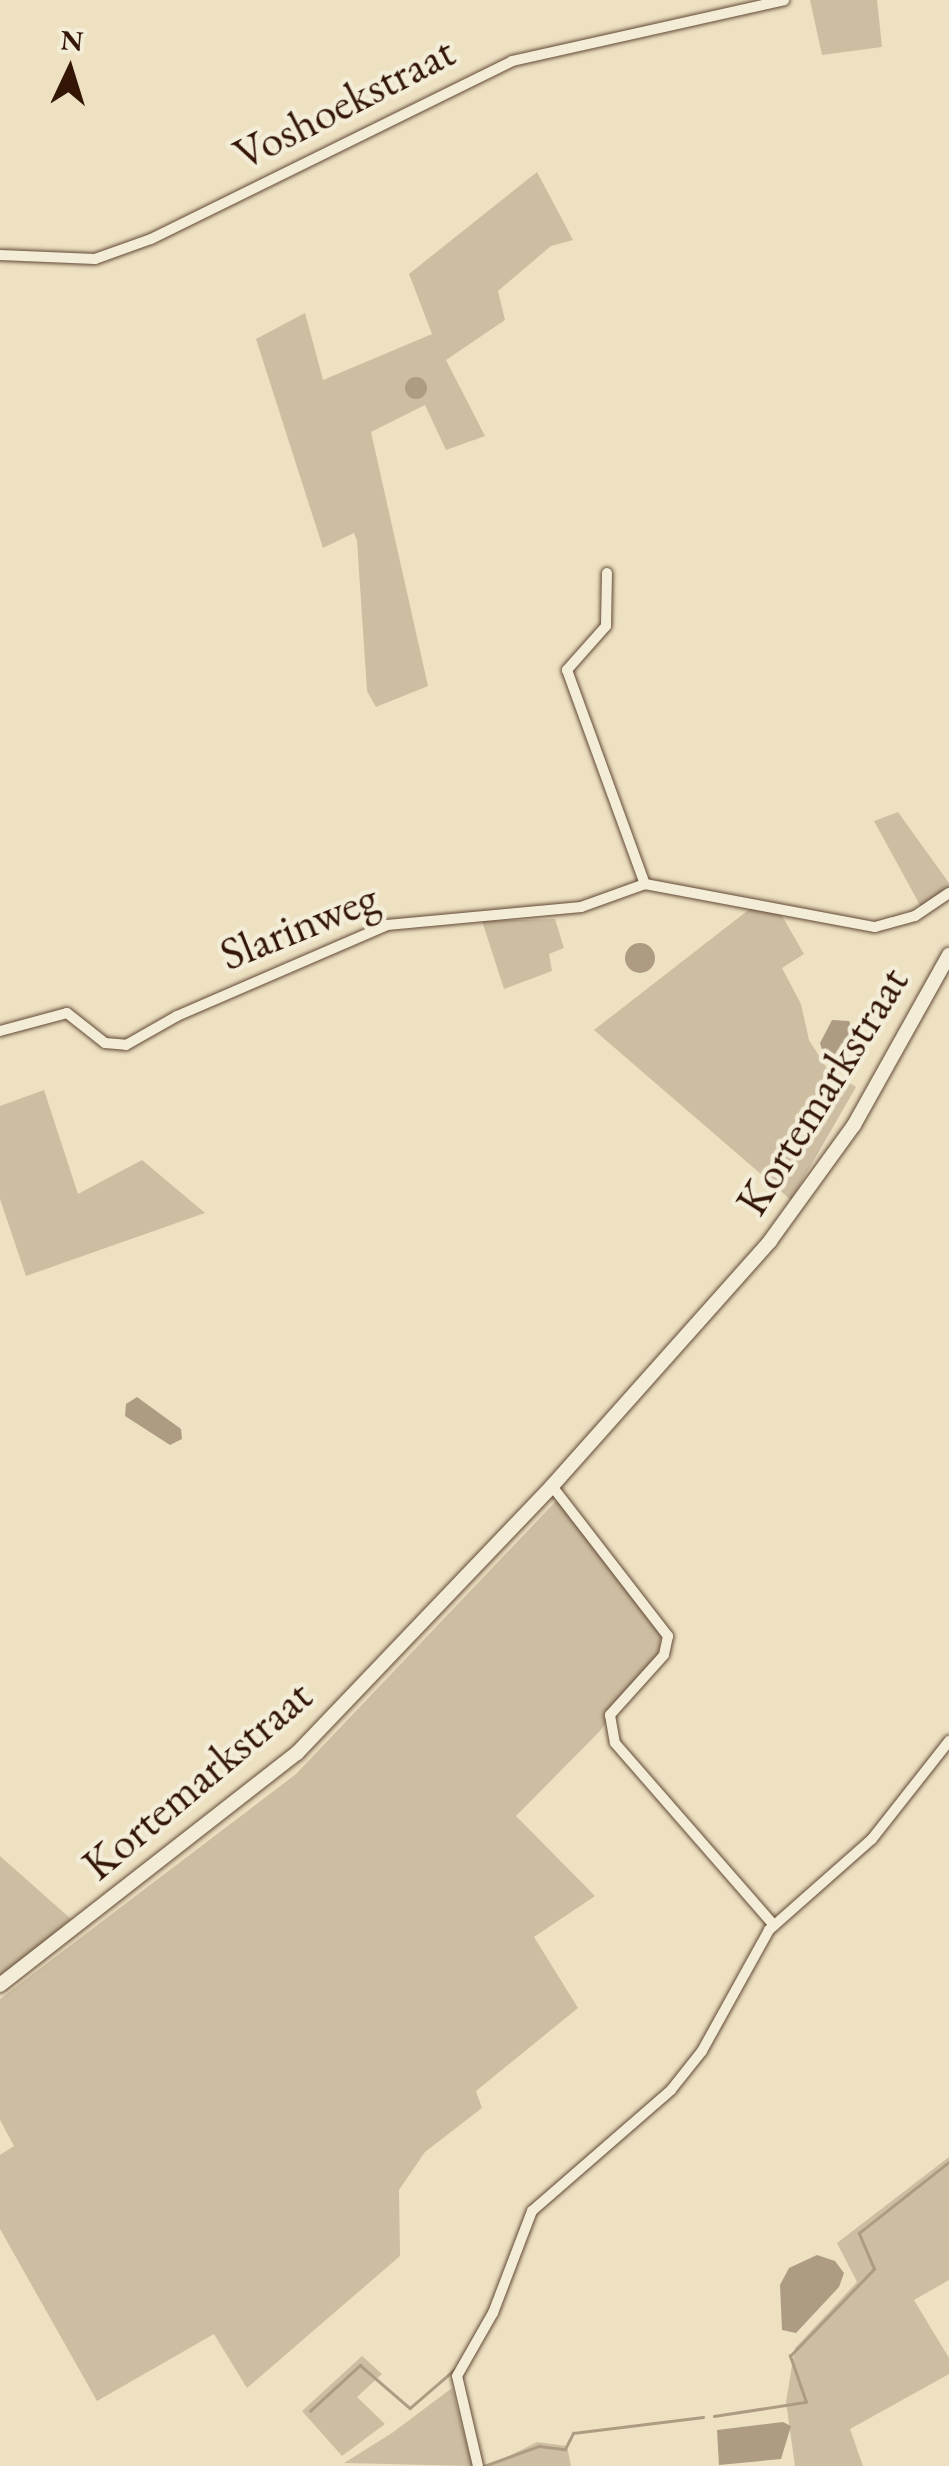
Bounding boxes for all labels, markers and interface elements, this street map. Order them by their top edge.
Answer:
north arrow [20,20,120,120]
text: N [60,21,85,59]
street label: Voshoekstraat [225,24,463,182]
street label: Slarinweg [212,870,386,982]
street label: Kortemarkstraat [724,957,920,1225]
street label: Kortemarkstraat [71,1669,323,1891]

